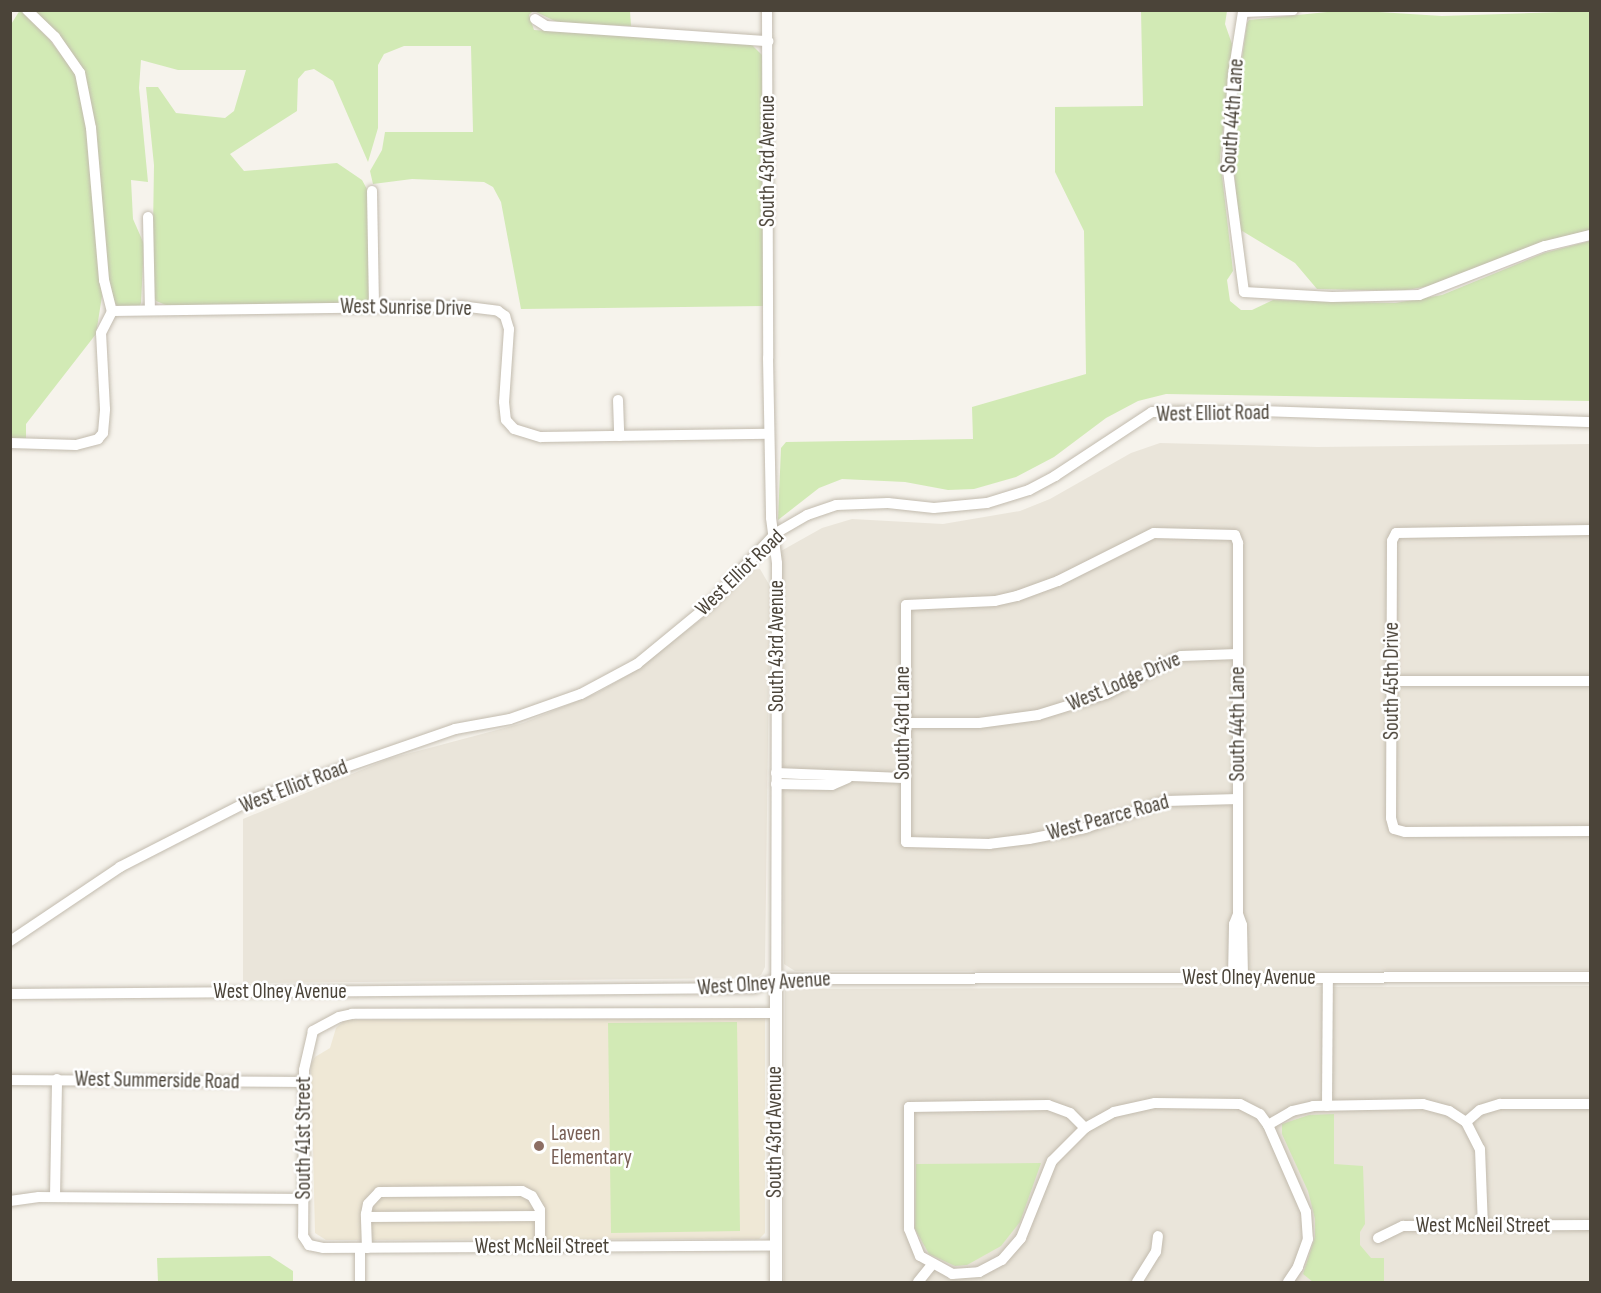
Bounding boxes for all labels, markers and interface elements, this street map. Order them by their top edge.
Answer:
street label: South 44th Lane [1216,58,1250,174]
street label: South 43rd Avenue [755,95,781,227]
street label: West Sunrise Drive [340,294,472,322]
street label: West Elliot Road [1156,400,1270,428]
street label: West Elliot Road [690,525,790,621]
street label: South 43rd Avenue [764,580,790,712]
street label: South 45th Drive [1379,622,1405,740]
street label: West Lodge Drive [1063,647,1185,717]
street label: South 43rd Lane [890,666,916,780]
street label: South 44th Lane [1225,667,1251,781]
street label: West Elliot Road [237,755,351,819]
street label: West Pearce Road [1044,790,1172,846]
street label: West Olney Avenue [1182,965,1316,991]
street label: West Olney Avenue [697,967,831,1001]
street label: West Olney Avenue [213,979,347,1005]
street label: South 43rd Avenue [762,1066,788,1198]
street label: West Summerside Road [74,1067,240,1095]
street label: South 41st Street [291,1077,317,1199]
place label: Laveen Elementary [551,1121,632,1171]
marker: Laveen Elementary [532,1139,546,1153]
street label: West McNeil Street [1416,1213,1550,1239]
street label: West McNeil Street [475,1234,609,1260]

